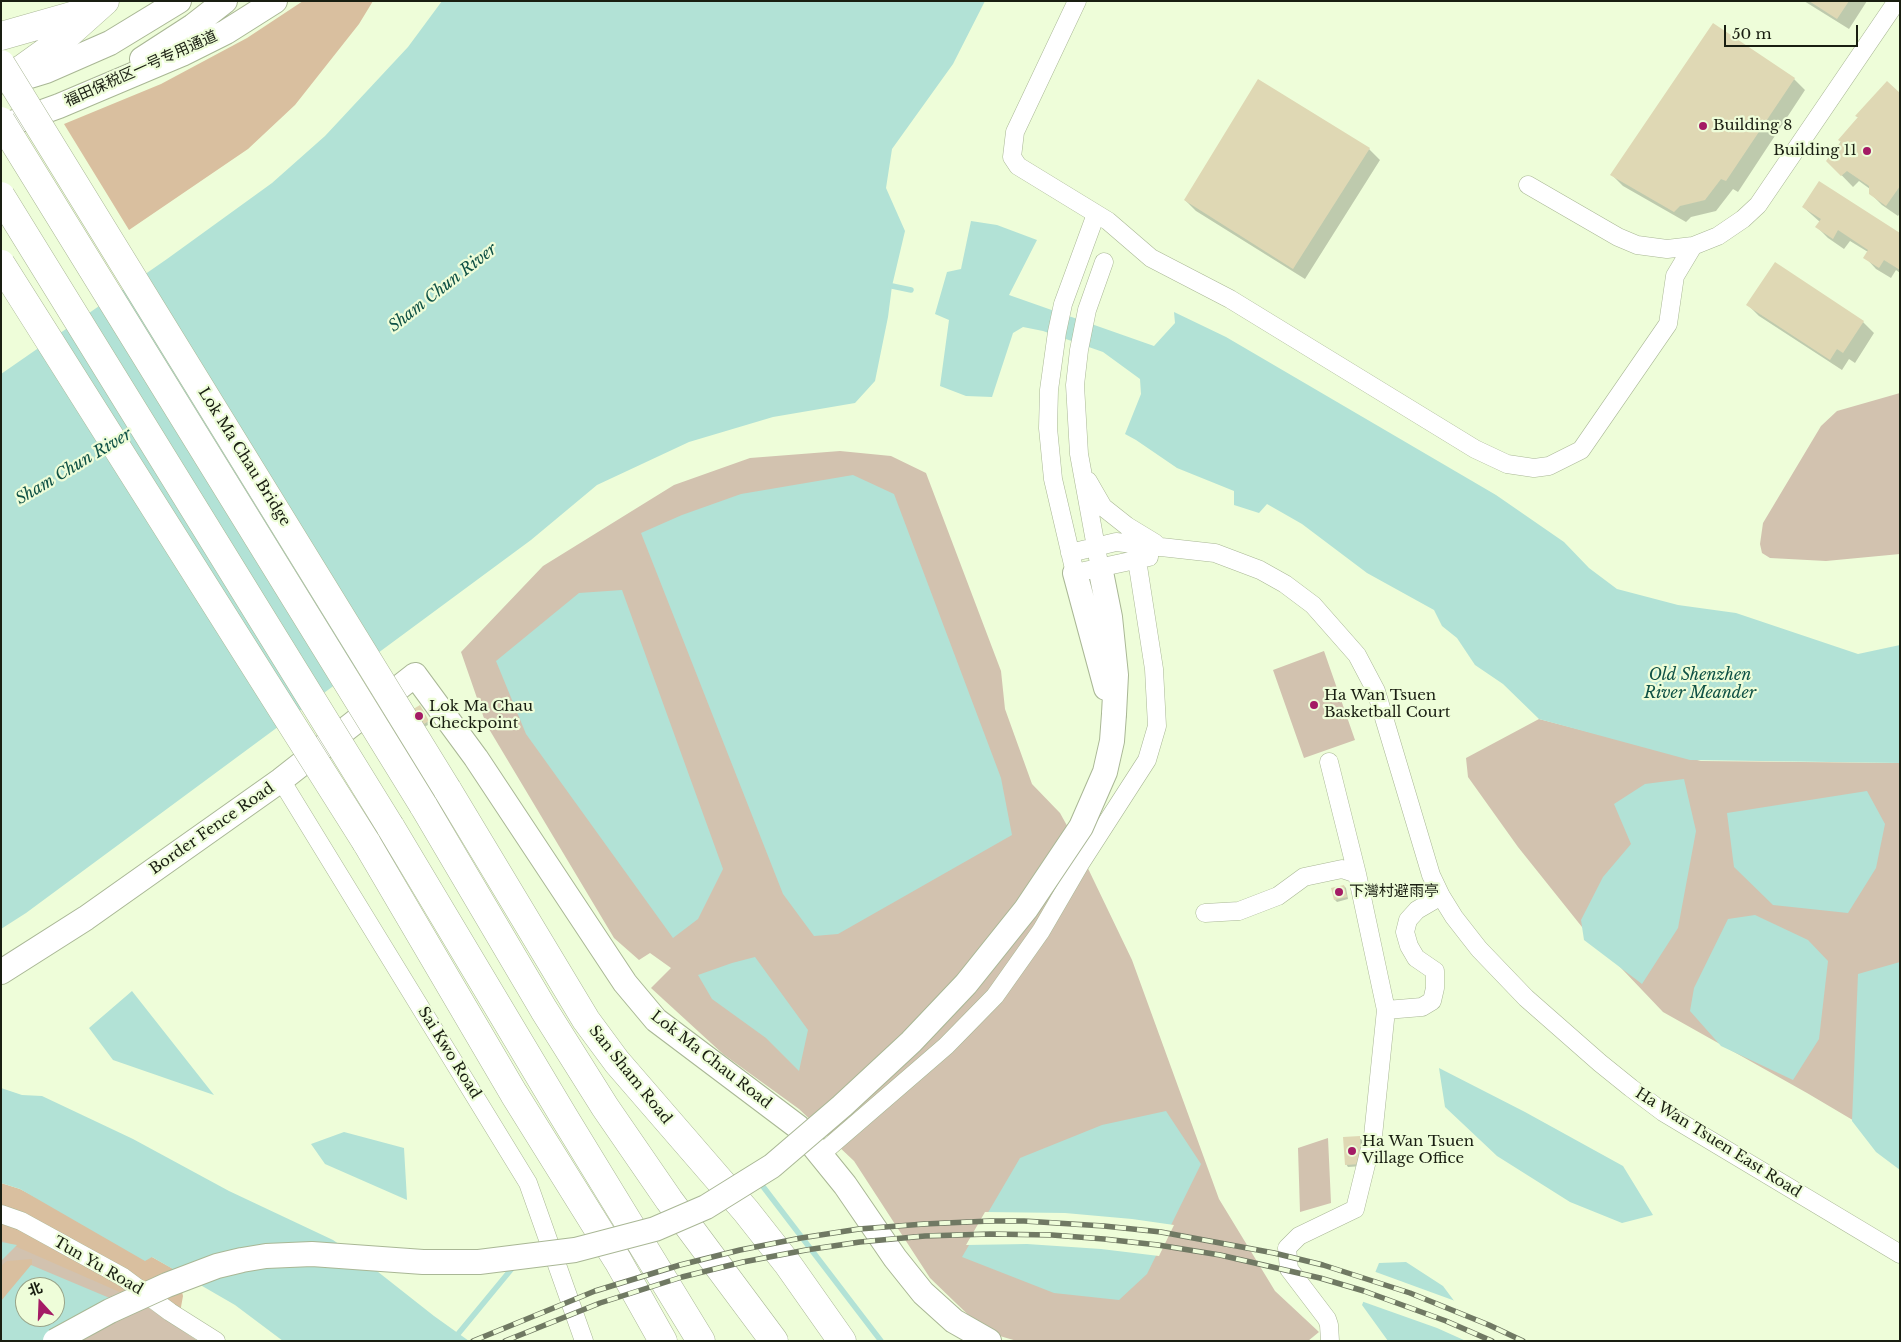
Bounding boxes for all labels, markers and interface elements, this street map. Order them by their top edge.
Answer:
scale bar [1726,15,1860,47]
text: 50 m [1732,24,1772,43]
street label: 福田保税区一号专用通道 [62,27,220,111]
place label: Building 8 [1713,117,1792,135]
marker: Building 8 [1697,120,1709,132]
place label: Building 11 [1773,142,1857,160]
marker: Building 11 [1861,145,1873,157]
water label: Sham Chun River [385,240,501,336]
street label: Lok Ma Chau Bridge [194,385,294,529]
water label: Sham Chun River [12,425,136,509]
water label: Old Shenzhen River Meander [1644,665,1756,703]
place label: Ha Wan Tsuen Basketball Court [1324,687,1450,722]
place label: Lok Ma Chau Checkpoint [429,698,533,733]
marker: Ha Wan Tsuen Basketball Court [1308,699,1320,711]
marker: Lok Ma Chau Checkpoint [413,710,425,722]
street label: Border Fence Road [146,779,278,879]
place label: 下灣村避雨亭 [1349,883,1439,901]
marker: 下灣村避雨亭 [1333,886,1345,898]
street label: Sai Kwo Road [414,1004,484,1102]
street label: Lok Ma Chau Road [647,1007,775,1113]
street label: San Sham Road [585,1022,675,1128]
street label: Ha Wan Tsuen East Road [1632,1084,1804,1202]
place label: Ha Wan Tsuen Village Office [1362,1133,1474,1168]
marker: Ha Wan Tsuen Village Office [1346,1145,1358,1157]
street label: Tun Yu Road [50,1233,146,1299]
north arrow [15,1277,65,1327]
text: 北 [26,1278,45,1300]

